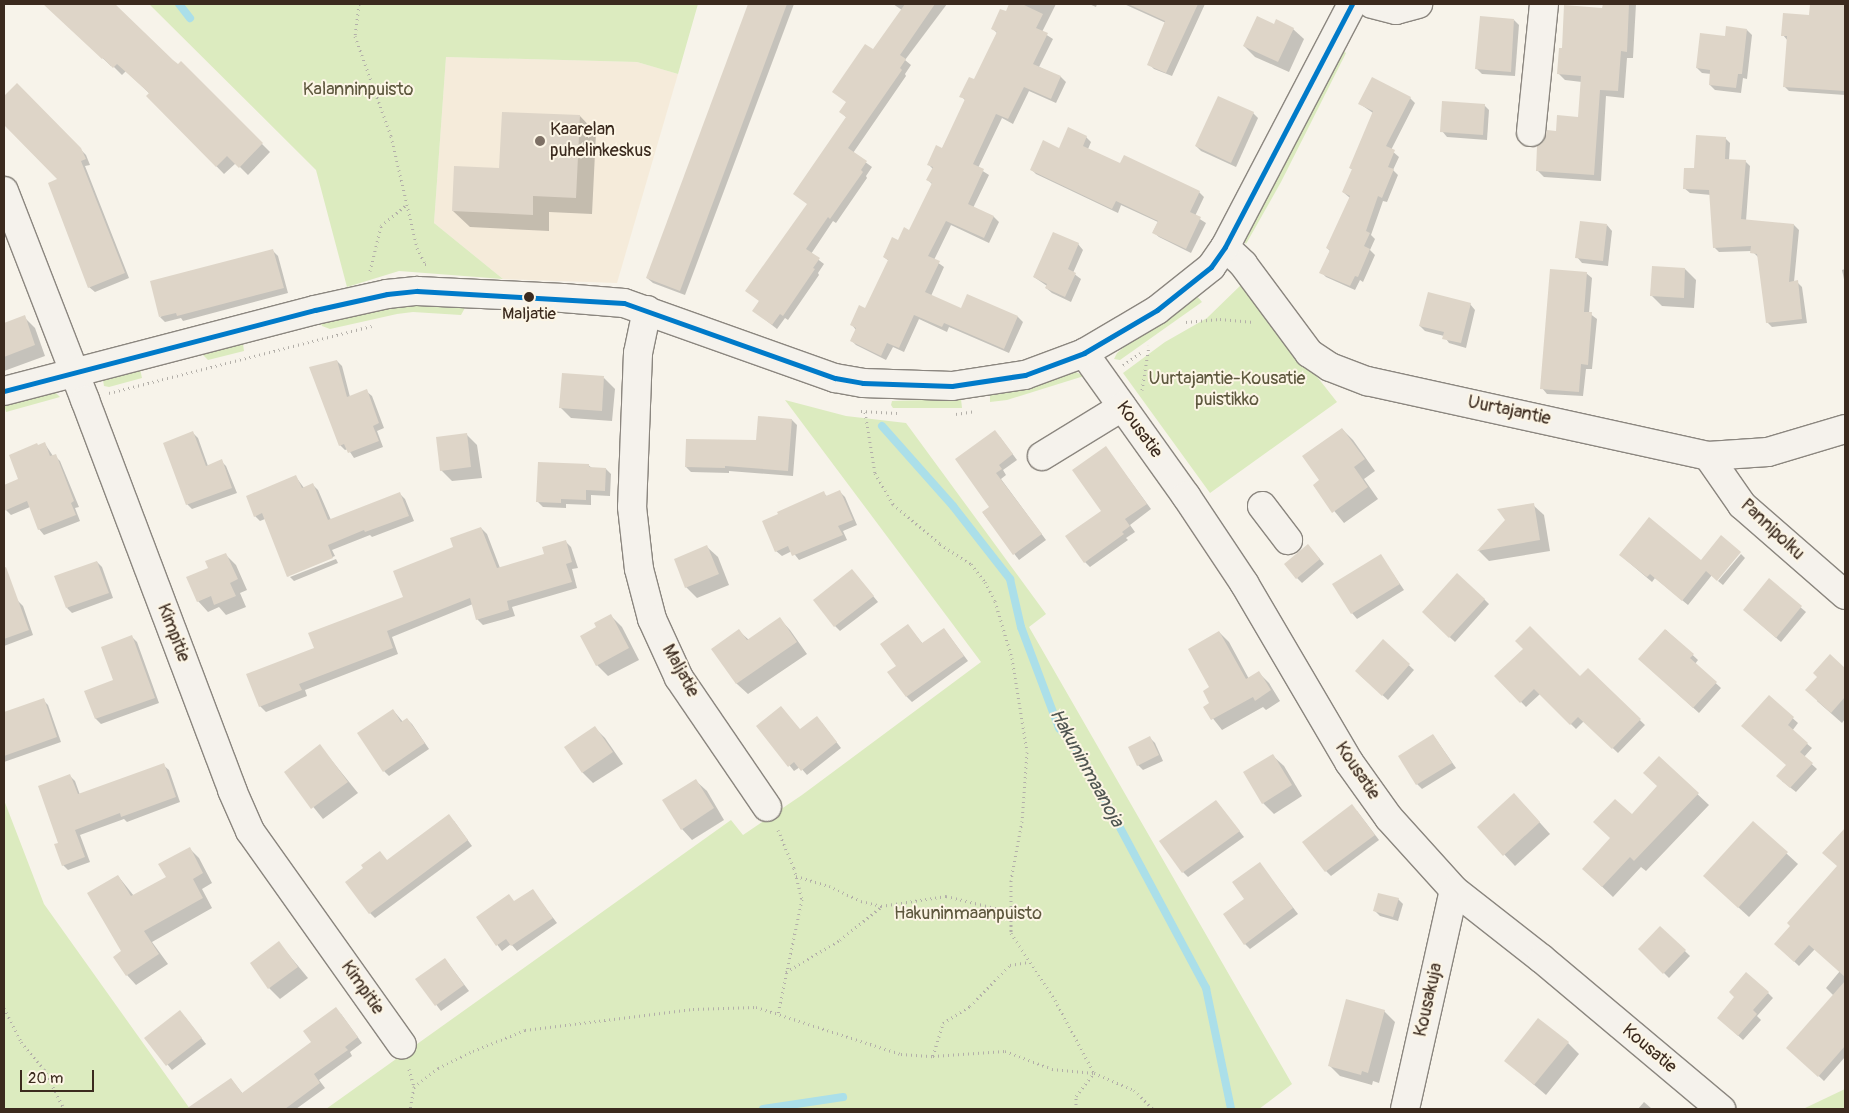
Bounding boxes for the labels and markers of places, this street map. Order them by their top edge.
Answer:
place label: Kaarelan puhelinkeskus [550,120,651,162]
marker: Kaarelan puhelinkeskus [534,135,546,147]
marker: Maljatie [524,292,534,302]
place label: Maljatie [502,304,556,324]

